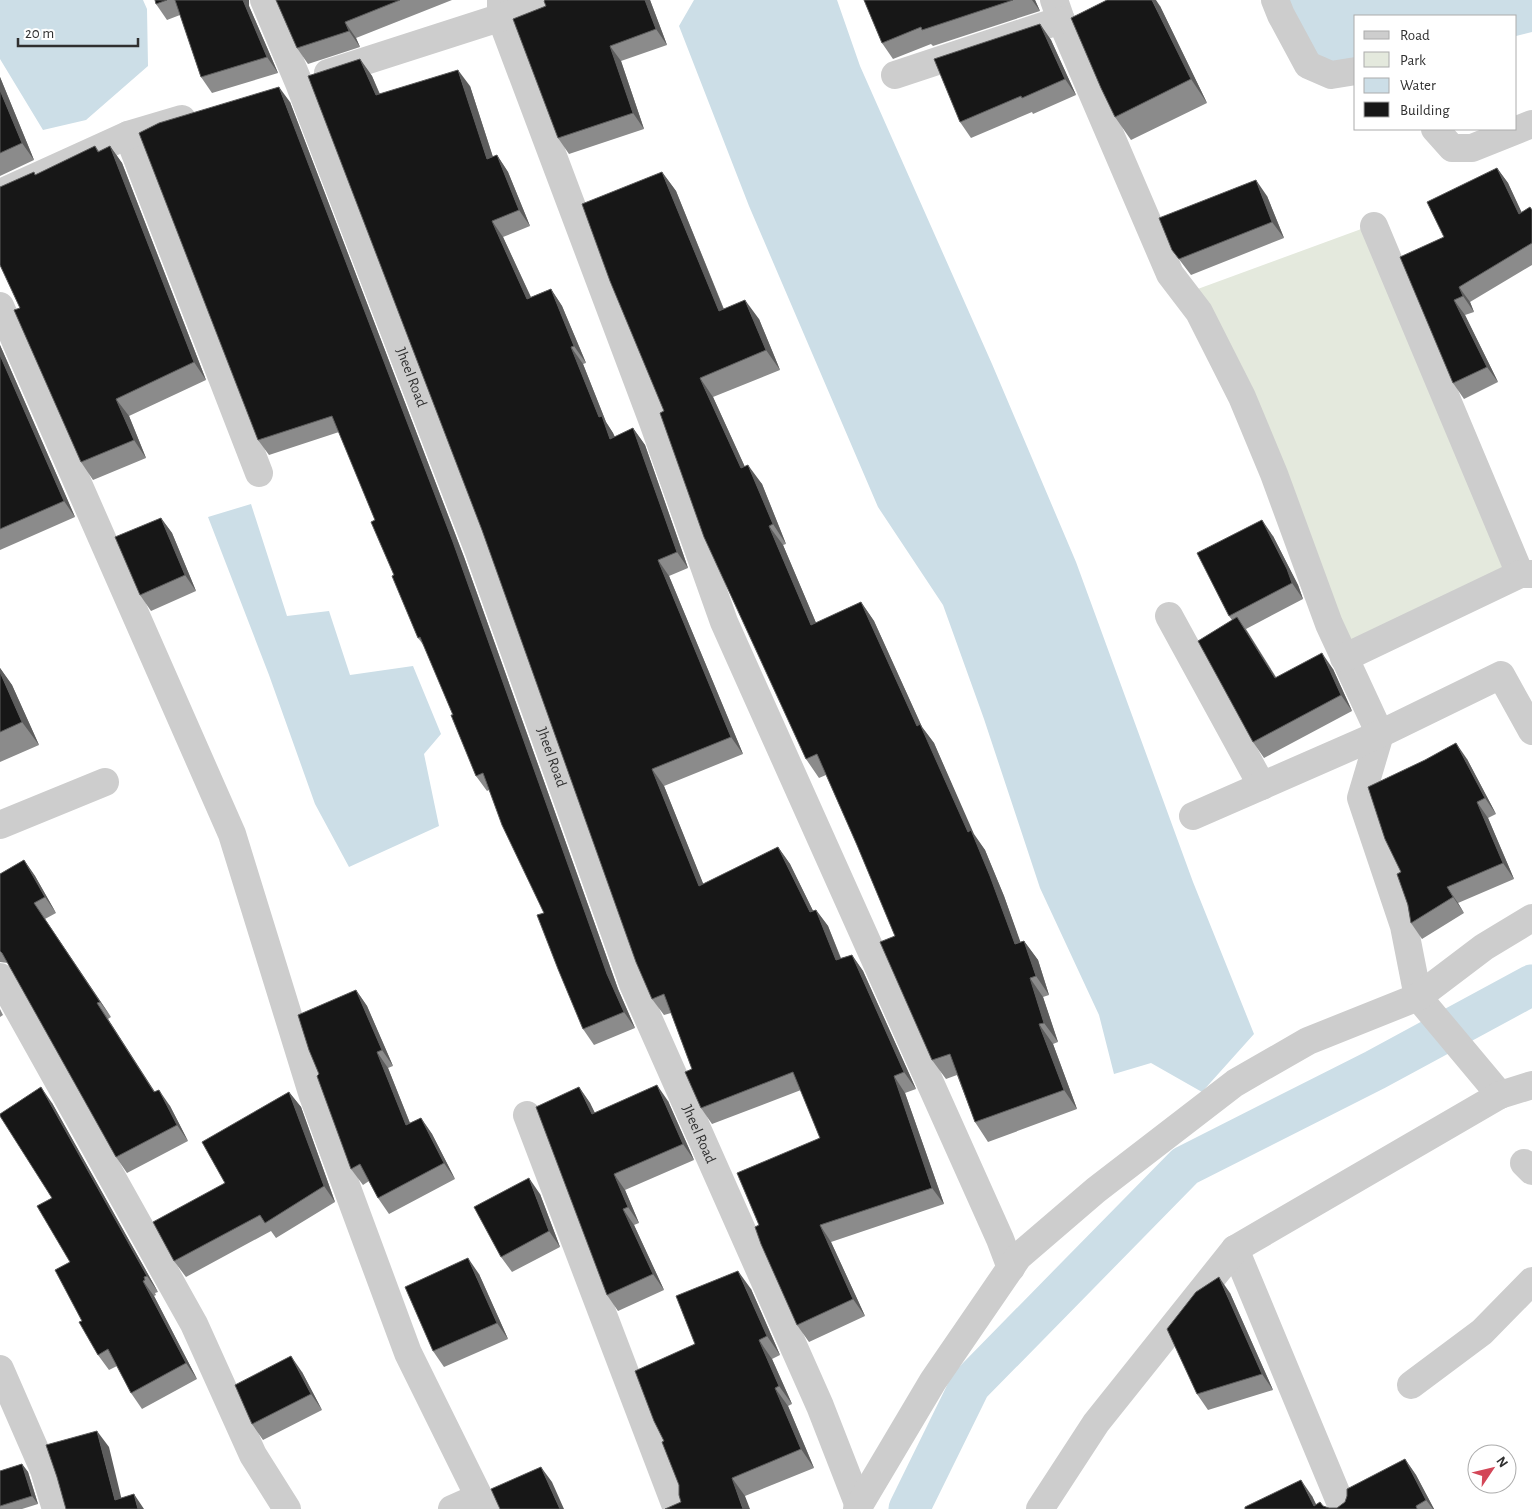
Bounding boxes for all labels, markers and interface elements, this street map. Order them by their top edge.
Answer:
scale bar [18,15,138,47]
legend [1354,15,1517,130]
text: 20 m [25,26,54,41]
text: Road [1400,28,1430,43]
text: Park [1400,53,1426,68]
text: Water [1400,78,1436,93]
text: Building [1400,103,1450,118]
street label: Jheel Road [394,345,430,409]
street label: Jheel Road [535,725,570,789]
street label: Jheel Road [680,1102,719,1166]
north arrow [1467,1444,1517,1494]
text: N [1493,1454,1510,1470]

